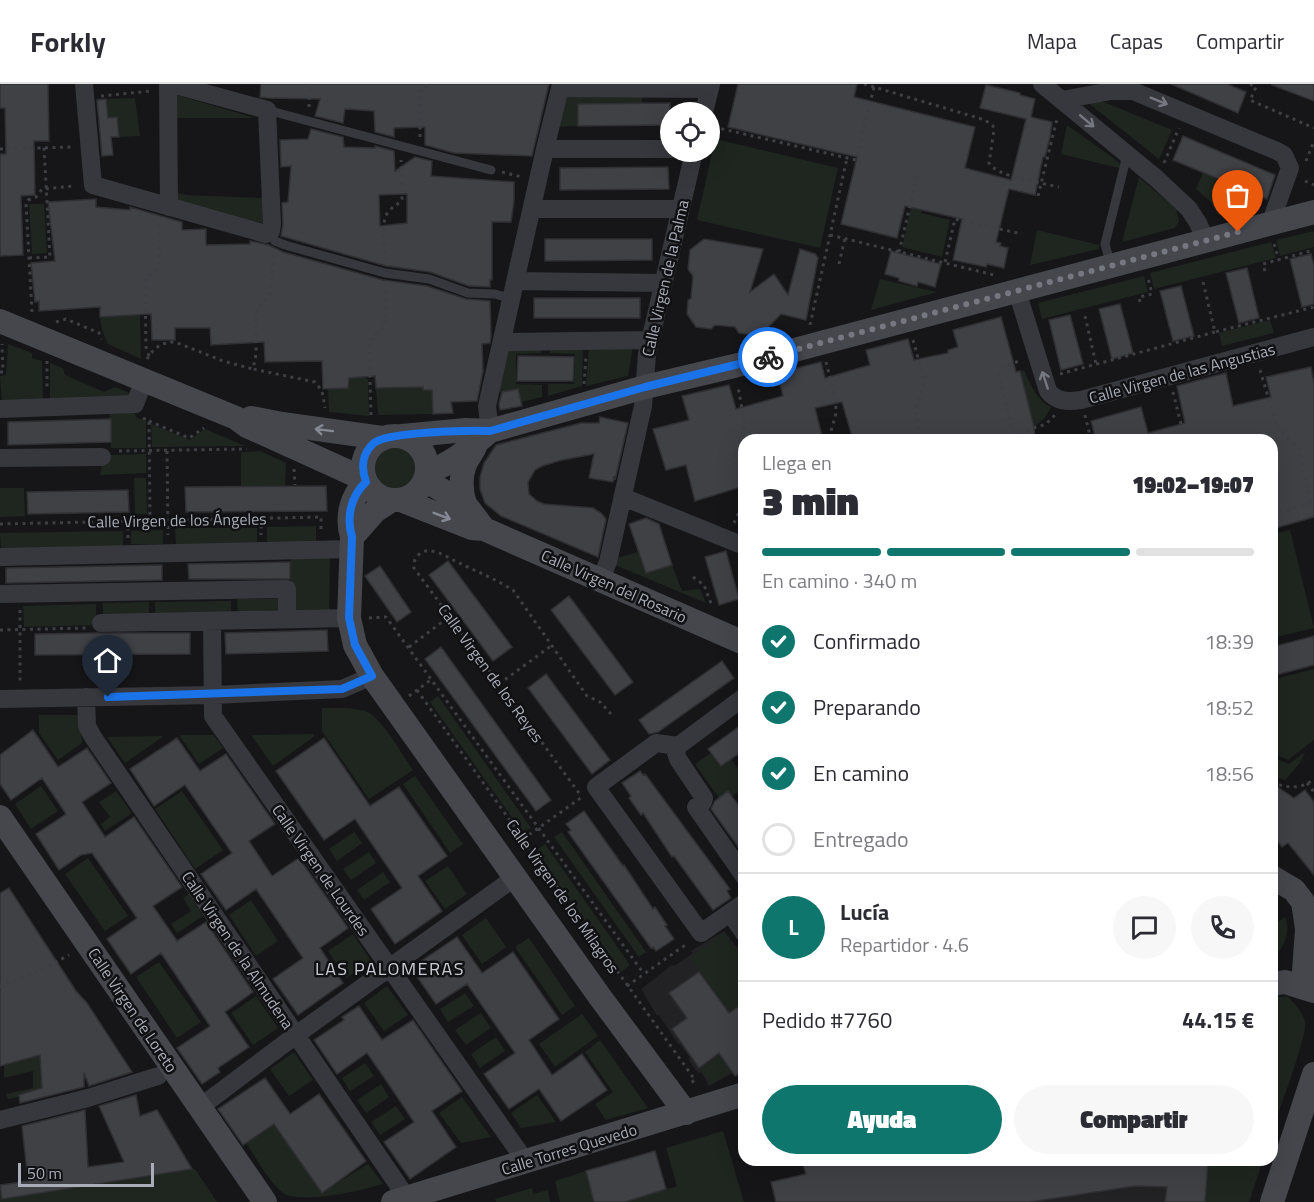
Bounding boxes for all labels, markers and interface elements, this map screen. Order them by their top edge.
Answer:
text: Forkly [30,20,106,63]
text: Mapa [1027,25,1077,57]
text: Capas [1110,25,1163,57]
text: Compartir [1196,25,1284,57]
one-way arrow [1150,96,1168,107]
map controls [660,102,720,162]
button: locate [660,102,720,162]
one-way arrow [1079,115,1095,128]
pin [1212,170,1263,232]
icon: bag [1221,179,1254,212]
street label: Calle Virgen de la Palma [635,197,695,359]
courier [738,327,798,387]
street label: Calle Virgen de las Angustias [1086,337,1278,409]
icon: bike [752,341,785,374]
one-way arrow [1038,371,1049,390]
one-way arrow [315,424,335,435]
text: Llega en [762,447,832,478]
text: 19:02–19:07 [1132,468,1254,502]
text: 3 min [762,471,859,530]
street label: Calle Virgen de los Ángeles [87,506,267,534]
one-way arrow [432,511,451,522]
street label: Calle Virgen del Rosario [537,543,691,629]
text: En camino · 340 m [762,565,917,596]
street label: Calle Virgen de los Reyes [432,599,550,747]
text: Confirmado [813,624,921,658]
icon: check [762,625,795,658]
text: 18:39 [1205,626,1254,657]
pin [82,635,133,697]
icon: home [91,644,124,677]
text: Preparando [813,690,921,724]
icon: check [762,691,795,724]
text: 18:52 [1205,692,1254,723]
text: En camino [813,756,909,790]
icon: check [762,757,795,790]
text: 18:56 [1205,758,1254,789]
street label: Calle Virgen de Lourdes [266,799,376,941]
street label: Calle Virgen de los Milagros [500,814,626,978]
text: Entregado [813,822,909,856]
street label: Calle Virgen de la Almudena [176,866,300,1034]
text: Lucía [840,895,889,929]
button: chat [1113,896,1176,959]
button: phone [1191,896,1254,959]
text: L [788,910,799,944]
text: Repartidor · 4.6 [840,929,969,960]
street label: Calle Virgen de Loreto [82,943,184,1077]
district label: LAS PALOMERAS [315,955,465,982]
text: Pedido #7760 [762,1003,892,1037]
text: 44.15 € [1182,1003,1254,1037]
button: Ayuda [762,1085,1002,1154]
button: Compartir [1014,1085,1254,1154]
street label: Calle Torres Quevedo [498,1117,640,1181]
scale bar [18,1160,154,1188]
text: 50 m [27,1161,62,1185]

